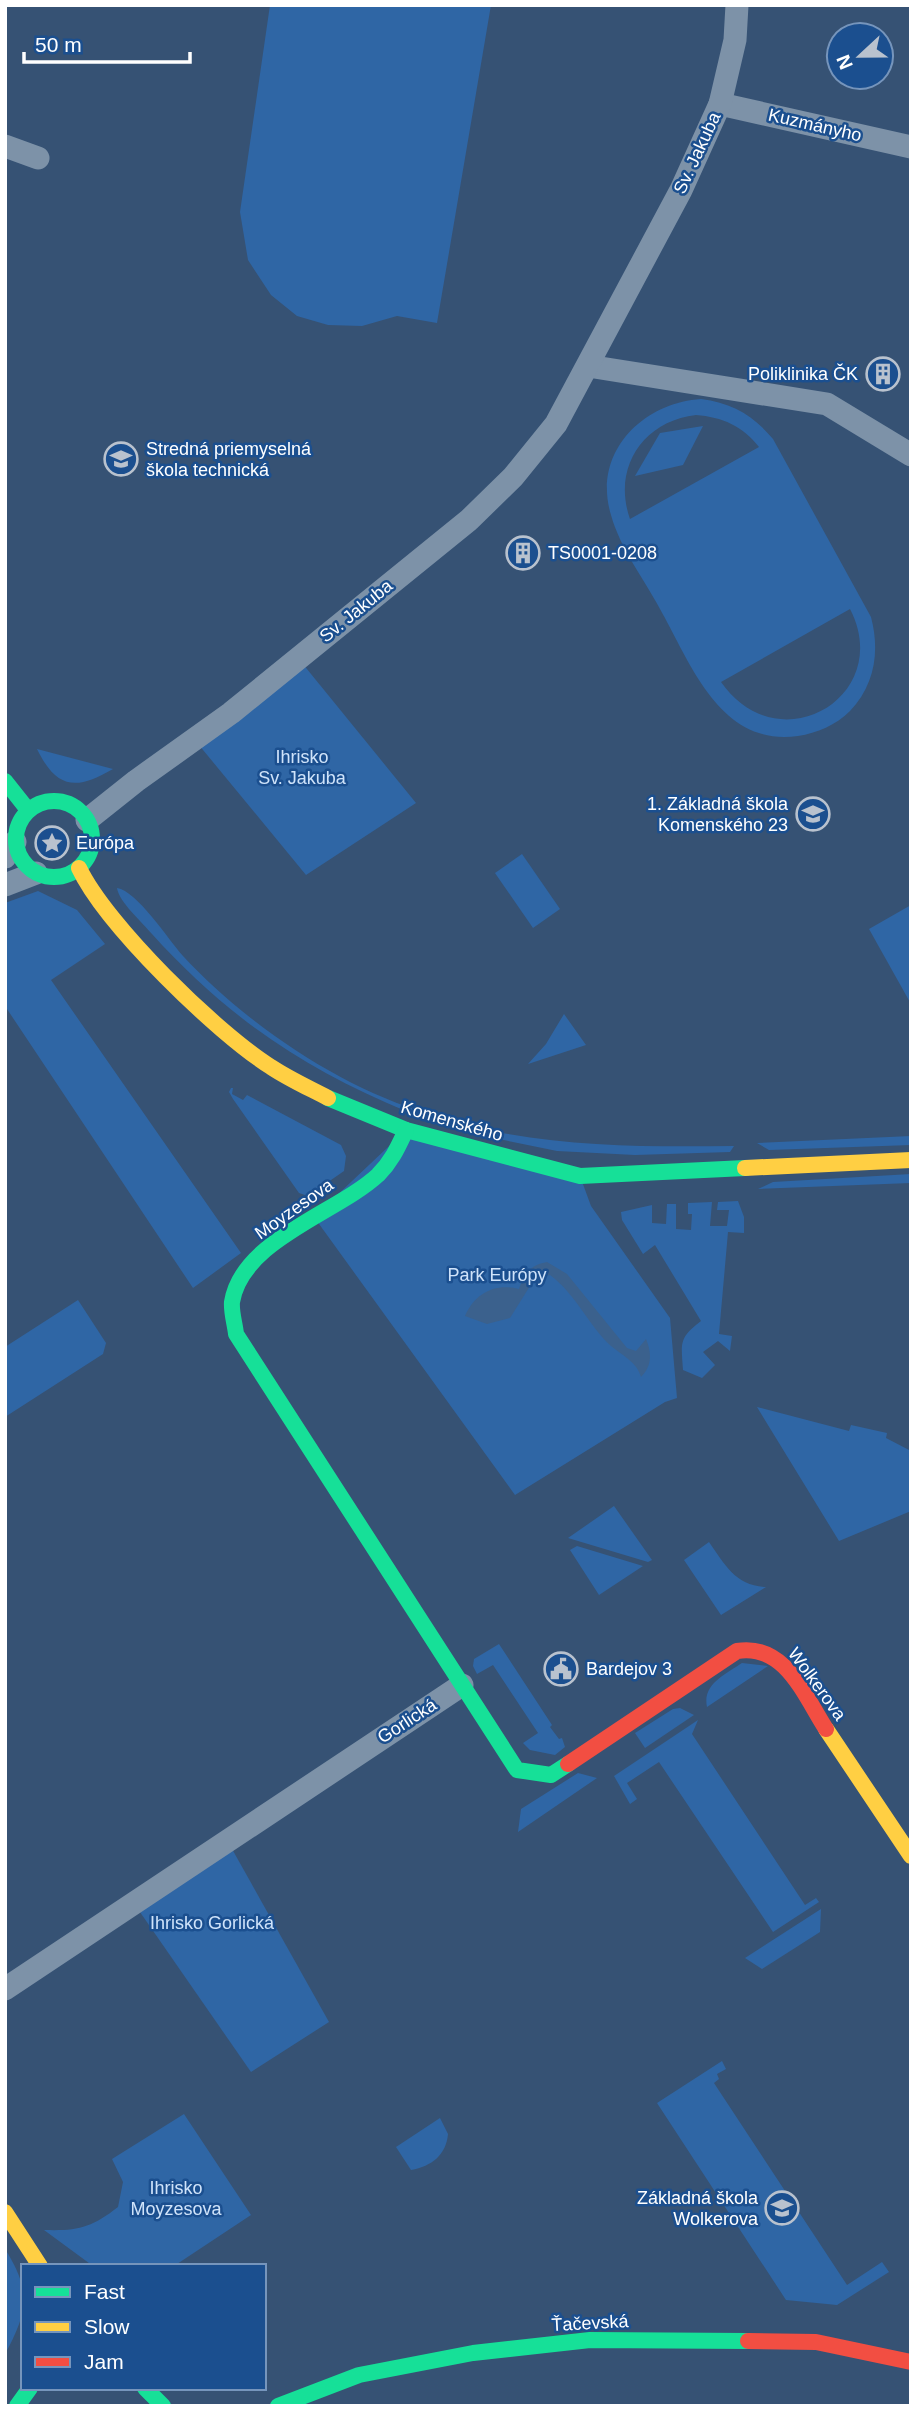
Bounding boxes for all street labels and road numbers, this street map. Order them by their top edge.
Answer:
street label: Kuzmányho [766,105,864,145]
street label: Sv. Jakuba [669,108,725,197]
street label: Sv. Jakuba [316,575,397,646]
street label: Komenského [399,1097,505,1145]
street label: Moyzesova [251,1174,338,1243]
street label: Wolkerova [784,1644,851,1725]
street label: Gorlická [374,1694,441,1747]
street label: Ťačevská [551,2311,630,2335]

